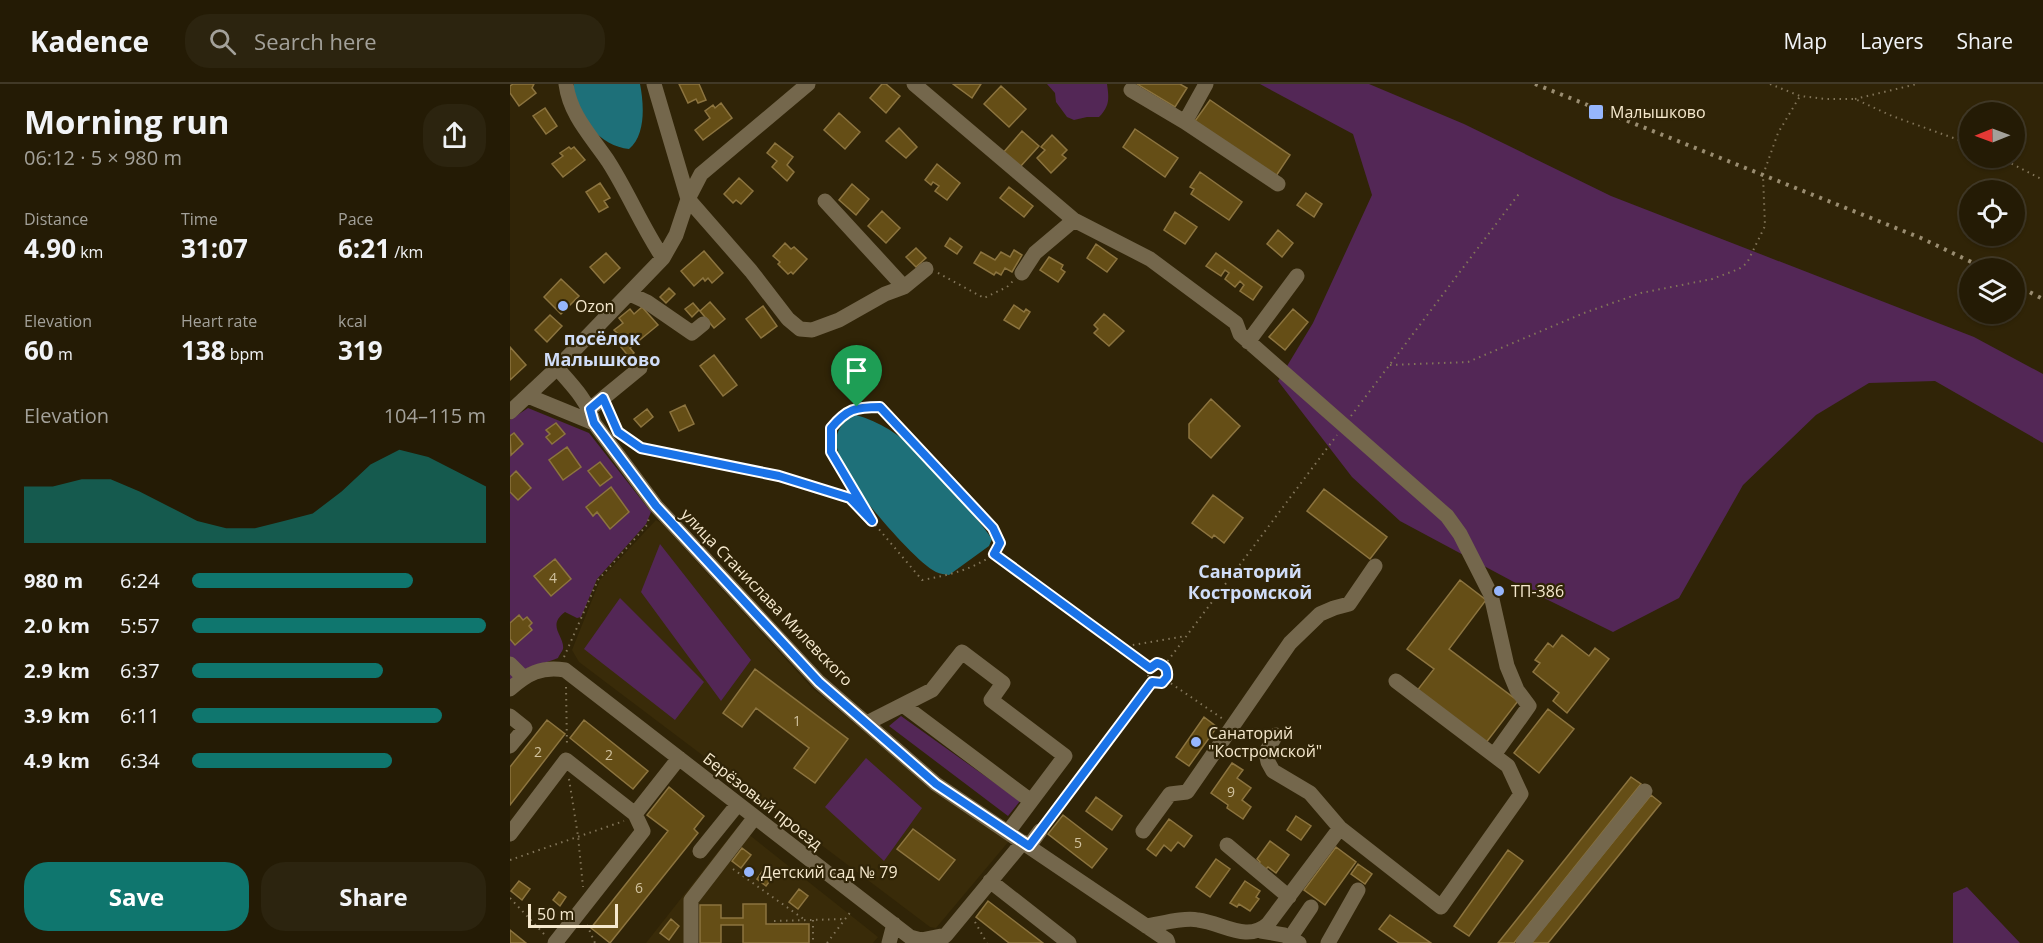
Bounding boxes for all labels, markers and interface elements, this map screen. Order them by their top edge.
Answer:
search box [185,14,605,68]
text: Kadence [30,22,149,60]
icon: search [206,25,239,58]
text: Search here [254,26,377,56]
text: Map [1784,27,1827,55]
text: Layers [1860,27,1924,55]
text: Share [1957,27,2013,55]
text: Morning run [24,99,230,144]
place label: Малышково [1610,101,1706,123]
north arrow [1959,102,2025,168]
map controls [1959,102,2025,324]
marker: Малышково [1587,103,1605,121]
button: share [423,104,486,167]
text: 06:12 · 5 × 980 m [24,144,182,171]
button: locate [1959,180,2025,246]
text: Distance [24,208,88,230]
text: Time [181,208,218,230]
text: Pace [338,208,373,230]
text: 4.90 [24,230,76,266]
text: 31:07 [181,230,248,266]
text: 6:21 [338,230,390,266]
text: km [76,241,103,263]
text: /km [390,241,423,263]
button: layers [1959,258,2025,324]
place label: Ozon [575,295,614,317]
marker: Ozon [556,299,570,313]
text: Elevation [24,310,92,332]
text: Heart rate [181,310,257,332]
text: kcal [338,310,367,332]
district label: посёлок Малышково [544,326,660,371]
text: 60 [24,332,54,368]
text: 138 [181,332,226,368]
text: 319 [338,332,383,368]
text: m [54,343,73,365]
text: bpm [226,343,264,365]
pin [831,345,882,407]
icon: arrive [840,354,873,387]
text: Elevation [24,402,109,429]
text: 104–115 m [384,402,486,429]
street label: улица Станислава Милевского [676,503,858,691]
district label: Санаторий Костромской [1188,559,1312,604]
text: 980 m [24,567,83,594]
text: 6:24 [120,567,160,594]
house number: 4 [549,568,557,587]
place label: ТП-386 [1511,580,1564,602]
marker: ТП-386 [1492,584,1506,598]
text: 2.0 km [24,612,90,639]
text: 5:57 [120,612,160,639]
text: 2.9 km [24,657,90,684]
text: 6:37 [120,657,160,684]
text: 3.9 km [24,702,90,729]
text: 6:11 [120,702,160,729]
house number: 1 [793,711,801,730]
place label: Санаторий "Костромской" [1208,722,1322,762]
marker: Санаторий "Костромской" [1189,735,1203,749]
house number: 2 [534,742,542,761]
house number: 2 [605,745,613,764]
text: 4.9 km [24,747,90,774]
text: 6:34 [120,747,160,774]
street label: Берёзовый проезд [699,747,827,855]
house number: 9 [1227,782,1235,801]
house number: 5 [1074,833,1082,852]
place label: Детский сад № 79 [761,861,898,883]
button: Save [24,862,249,931]
button: Share [261,862,486,931]
marker: Детский сад № 79 [742,865,756,879]
house number: 6 [635,878,643,897]
scale bar [528,901,618,928]
text: 50 m [537,903,574,925]

